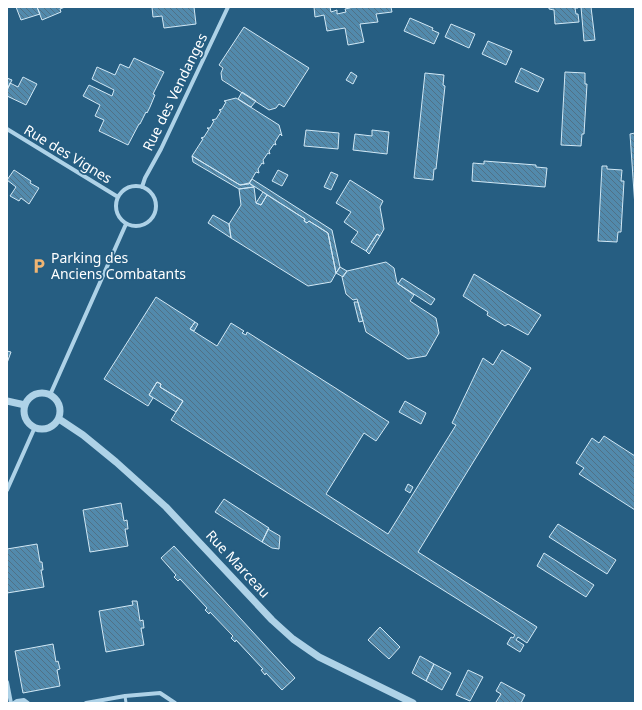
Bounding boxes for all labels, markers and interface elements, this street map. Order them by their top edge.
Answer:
street label: Rue des Vendanges [138,29,211,154]
street label: Rue des Vignes [21,120,116,188]
place label: Parking des Anciens Combatants [51,248,186,283]
parking icon: Parking des Anciens Combatants [30,257,48,275]
street label: Rue Marceau [202,526,275,602]

